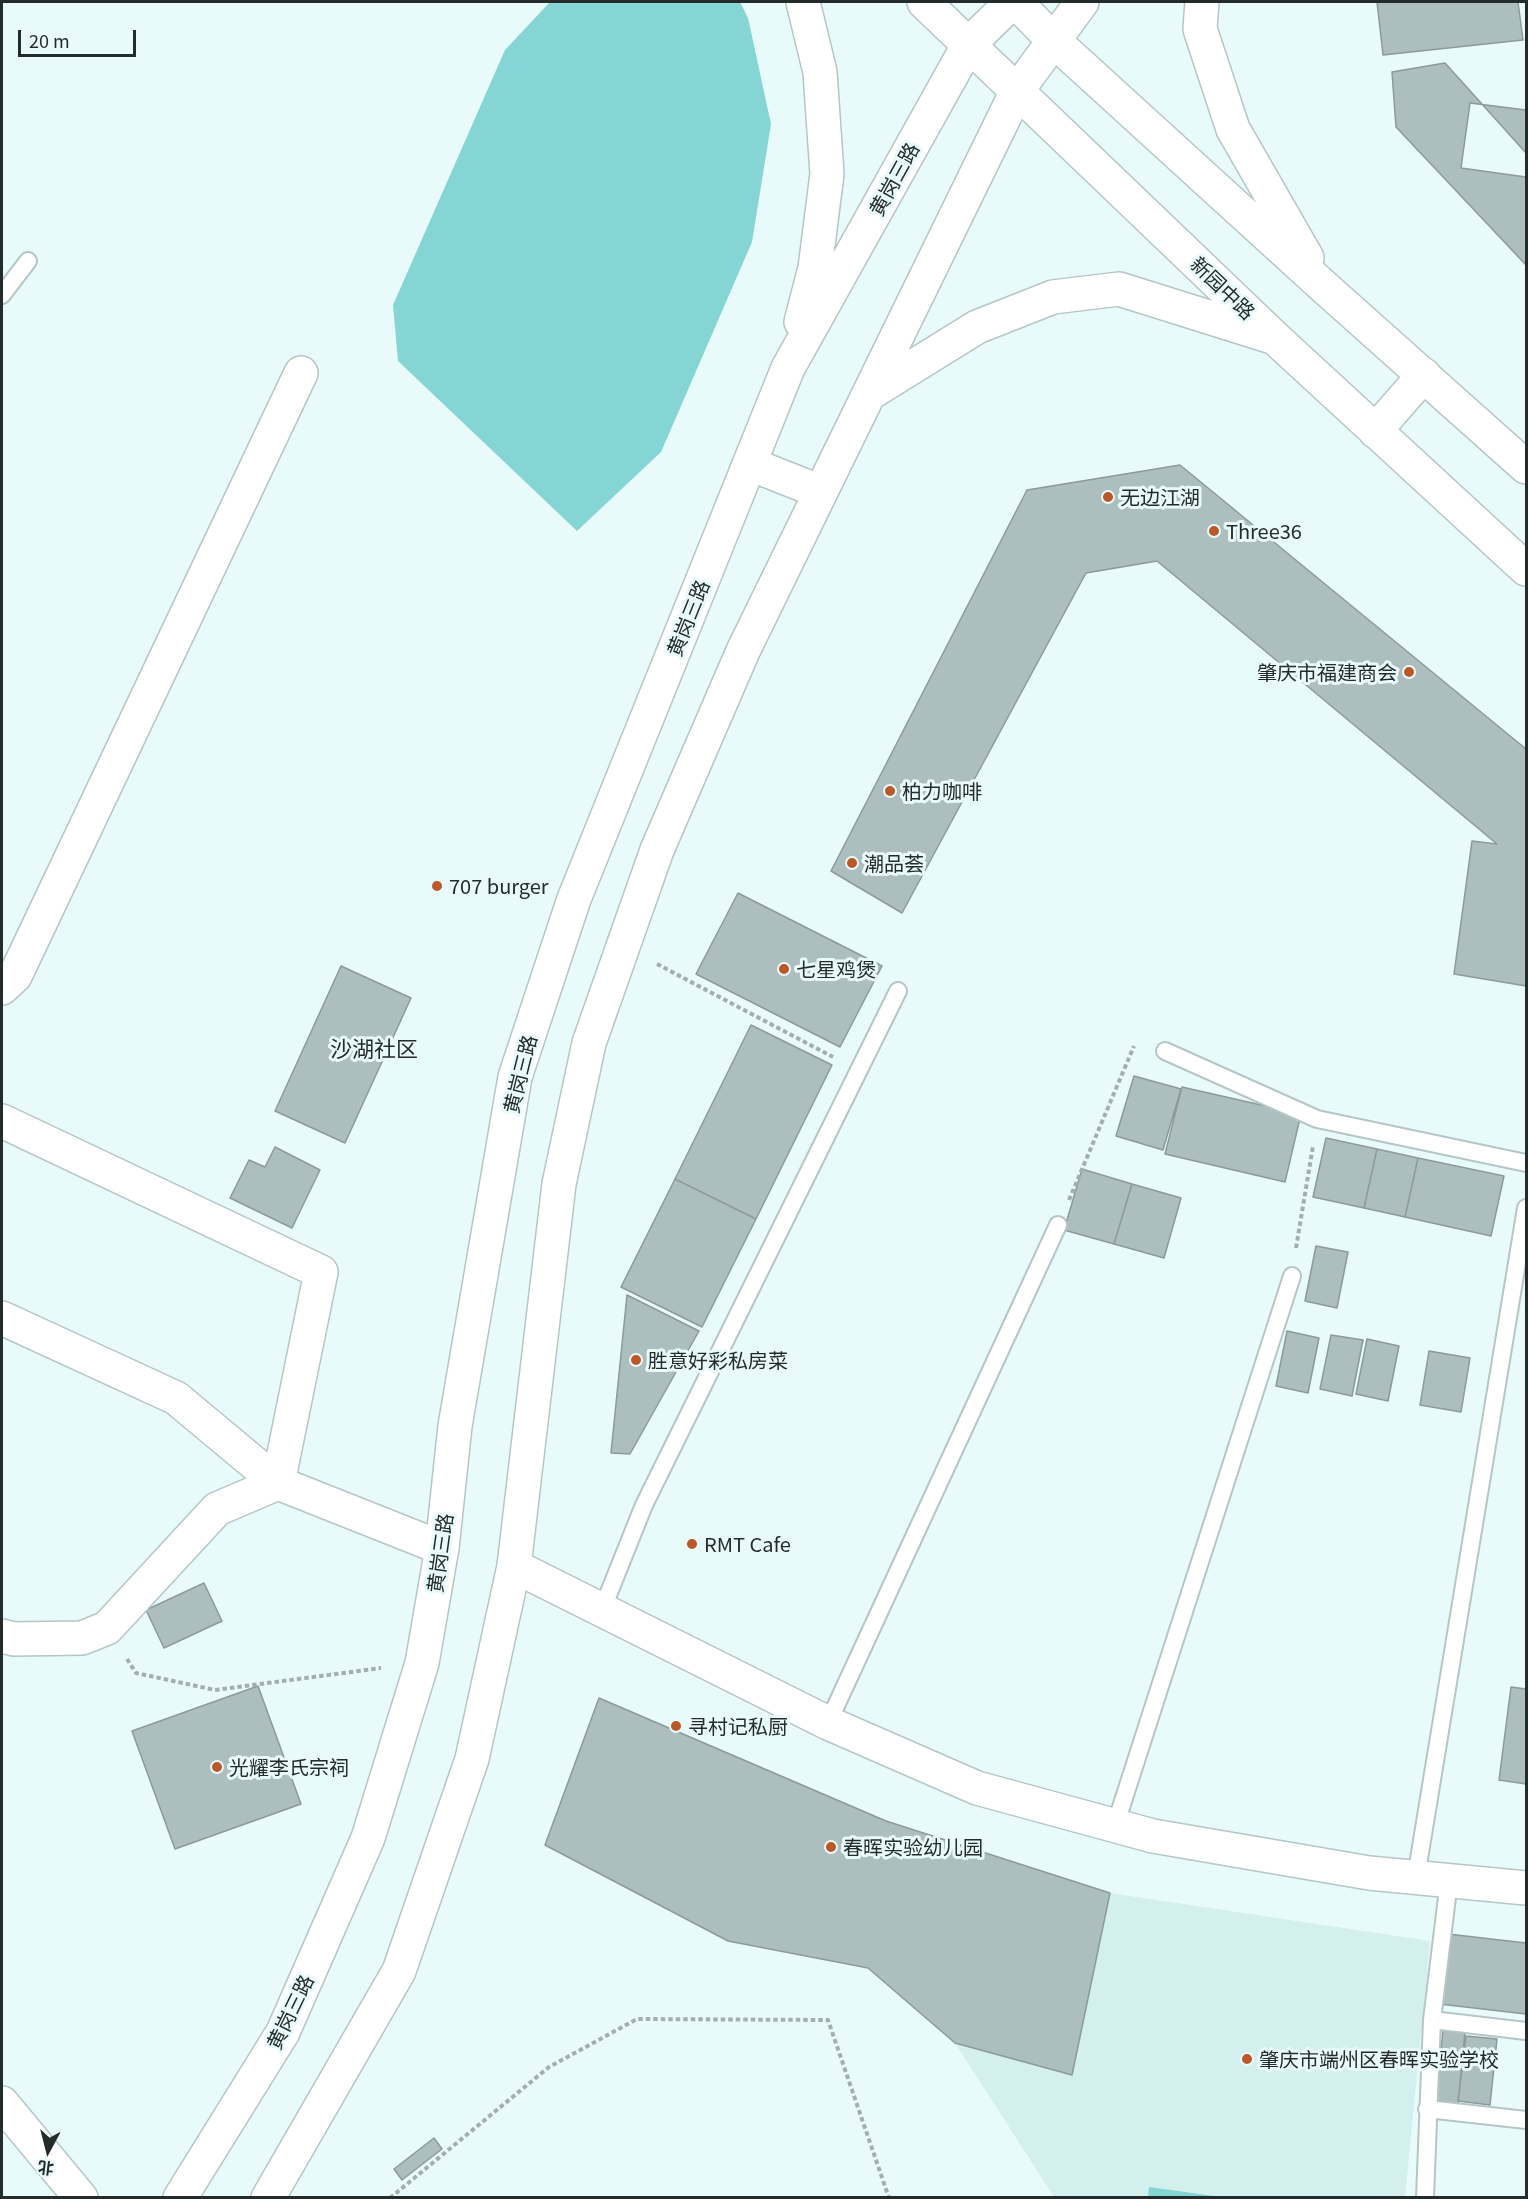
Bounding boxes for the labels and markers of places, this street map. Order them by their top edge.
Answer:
place label: 无边江湖 [1120,485,1200,509]
marker: 无边江湖 [1101,490,1115,504]
place label: Three36 [1226,519,1302,543]
marker: Three36 [1207,524,1221,538]
place label: 肇庆市福建商会 [1257,660,1397,684]
marker: 肇庆市福建商会 [1402,665,1416,679]
place label: 柏力咖啡 [902,779,982,803]
marker: 柏力咖啡 [883,784,897,798]
place label: 潮品荟 [864,851,924,875]
marker: 潮品荟 [845,856,859,870]
place label: 707 burger [449,874,549,898]
marker: 707 burger [430,879,444,893]
place label: 七星鸡煲 [796,957,876,981]
marker: 七星鸡煲 [777,962,791,976]
place label: 胜意好彩私房菜 [648,1348,788,1372]
marker: 胜意好彩私房菜 [629,1353,643,1367]
place label: RMT Cafe [704,1532,791,1556]
marker: RMT Cafe [685,1537,699,1551]
place label: 寻村记私厨 [688,1714,788,1738]
marker: 寻村记私厨 [669,1719,683,1733]
place label: 光耀李氏宗祠 [229,1755,349,1779]
marker: 光耀李氏宗祠 [210,1760,224,1774]
place label: 春晖实验幼儿园 [843,1835,983,1859]
marker: 春晖实验幼儿园 [824,1840,838,1854]
place label: 肇庆市端州区春晖实验学校 [1259,2047,1499,2071]
marker: 肇庆市端州区春晖实验学校 [1240,2052,1254,2066]

